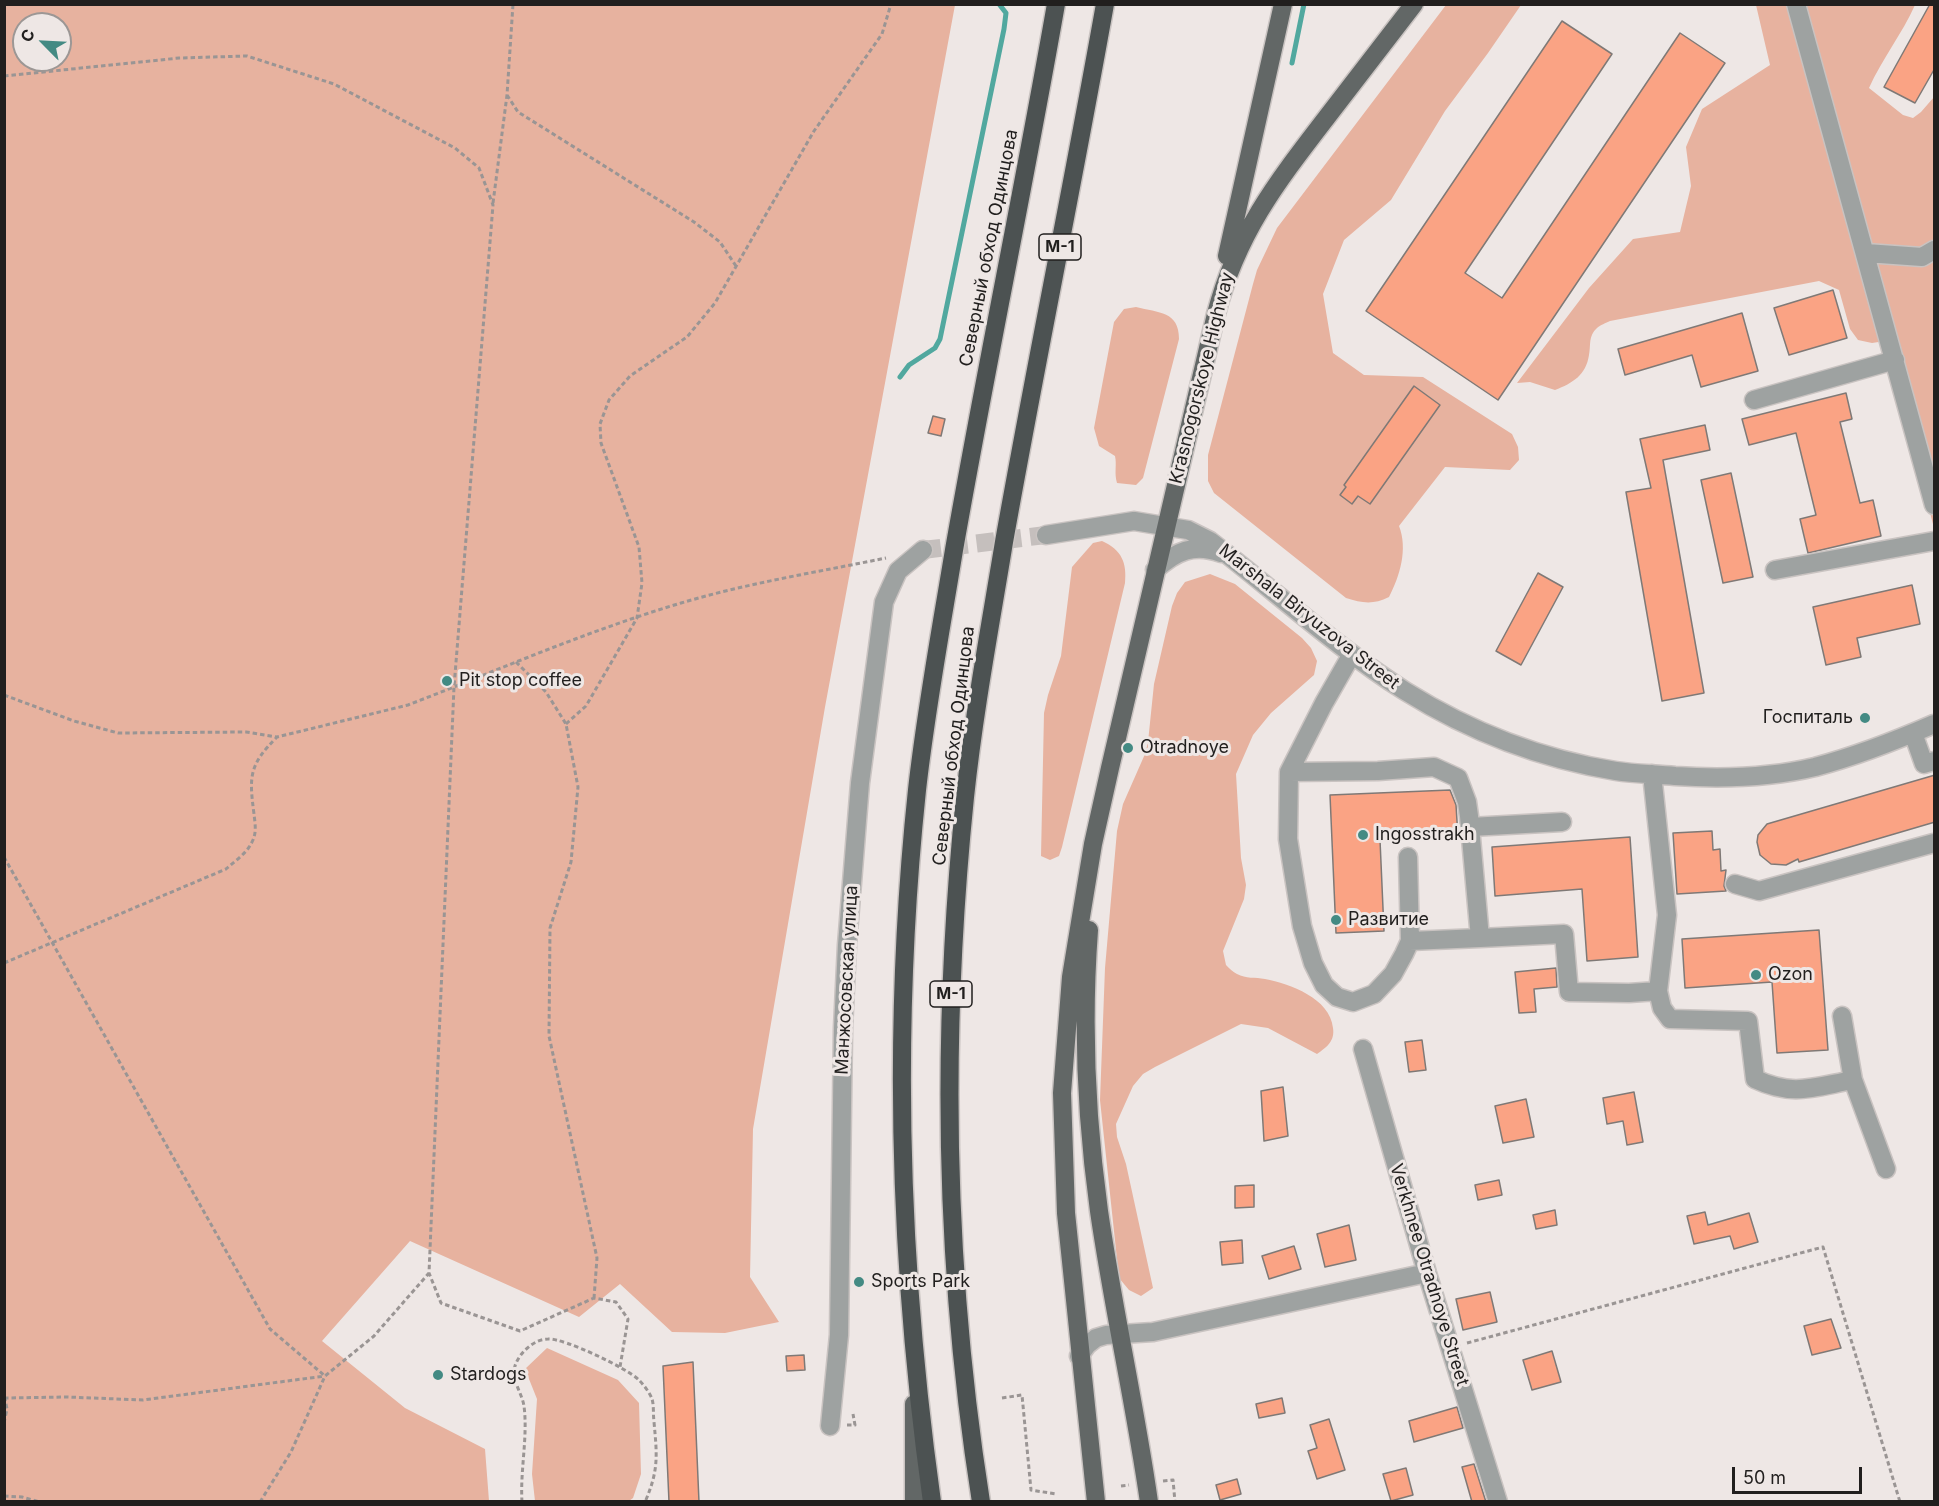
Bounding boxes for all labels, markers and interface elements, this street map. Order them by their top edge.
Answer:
north arrow [12,12,72,72]
text: С [16,26,39,45]
street label: Северный обход Одинцова [955,128,1023,368]
road number: М-1 [1039,234,1081,260]
street label: Krasnogorskoye Highway [1165,270,1239,486]
street label: Marshala Biryuzova Street [1214,540,1404,694]
street label: Северный обход Одинцова [929,625,979,867]
place label: Pit stop coffee [459,670,582,692]
marker: Pit stop coffee [440,674,454,688]
place label: Госпиталь [1763,707,1853,729]
marker: Госпиталь [1858,711,1872,725]
place label: Otradnoye [1140,737,1229,759]
marker: Otradnoye [1121,741,1135,755]
place label: Ingosstrakh [1375,824,1475,846]
marker: Ingosstrakh [1356,828,1370,842]
street label: Манжосовская улица [831,885,863,1075]
place label: Развитие [1348,909,1429,931]
marker: Развитие [1329,913,1343,927]
place label: Ozon [1768,964,1813,986]
marker: Ozon [1749,968,1763,982]
road number: М-1 [930,981,972,1007]
street label: Verkhnee Otradnoye Street [1385,1161,1473,1389]
place label: Sports Park [871,1271,970,1293]
marker: Sports Park [852,1275,866,1289]
place label: Stardogs [450,1364,526,1386]
marker: Stardogs [431,1368,445,1382]
scale bar [1735,1455,1866,1493]
text: 50 m [1743,1467,1786,1488]

